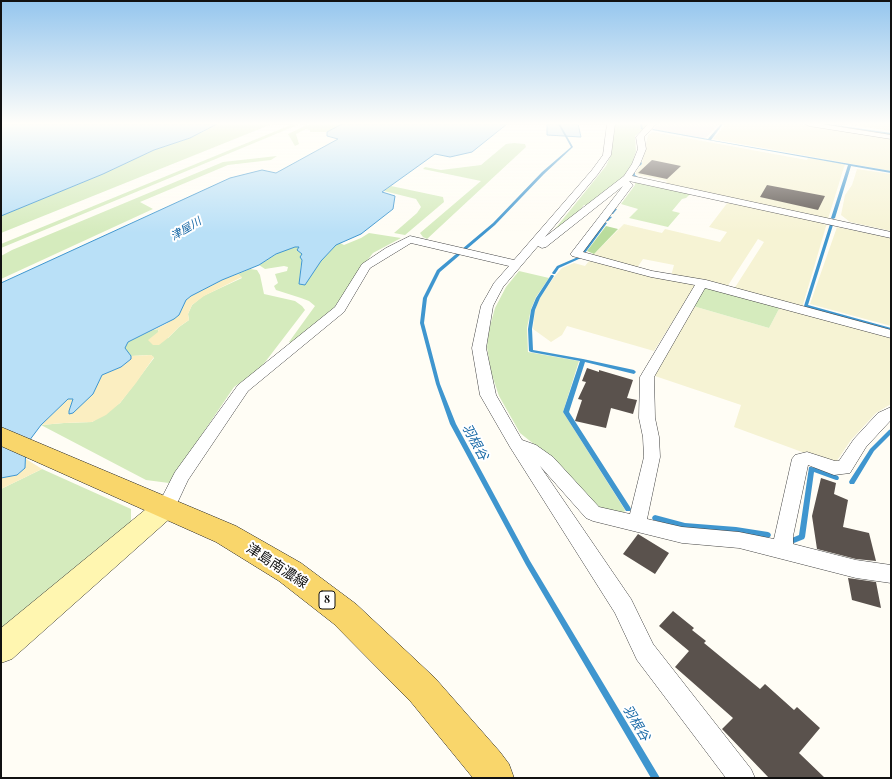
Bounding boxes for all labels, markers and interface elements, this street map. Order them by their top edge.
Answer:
water label: 津屋川 [168,215,204,243]
water label: 羽根谷 [459,421,491,463]
street label: 津島南濃線 [243,540,311,592]
road number: 8 [319,591,335,609]
water label: 羽根谷 [619,702,653,744]

